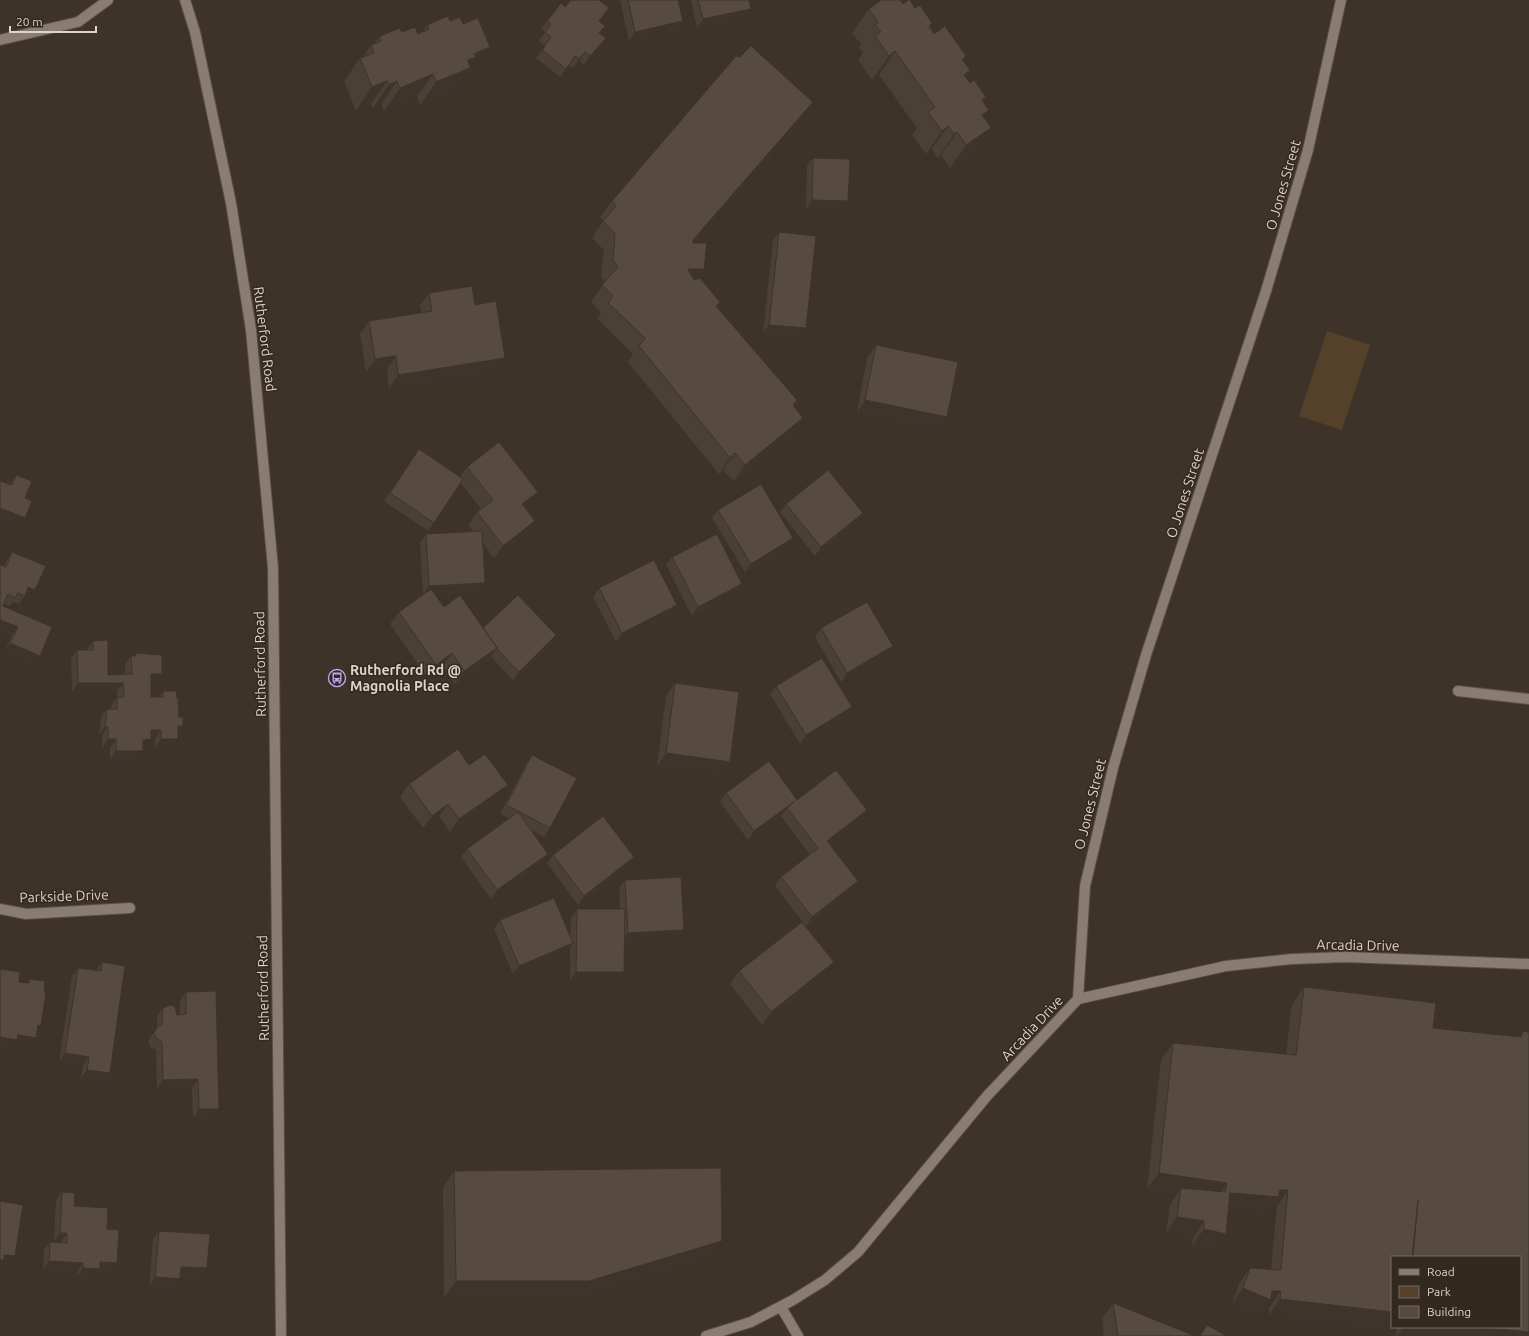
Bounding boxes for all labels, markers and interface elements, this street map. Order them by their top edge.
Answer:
scale bar [10,8,96,34]
text: 20 m [16,15,43,28]
street label: O Jones Street [1262,138,1304,232]
street label: Rutherford Road [251,286,279,392]
street label: O Jones Street [1163,446,1207,540]
street label: Rutherford Road [251,611,269,717]
place label: Rutherford Rd @ Magnolia Place [350,662,461,694]
bus stop icon: Rutherford Rd @ Magnolia Place [327,668,347,688]
street label: O Jones Street [1071,756,1109,851]
street label: Parkside Drive [19,886,109,906]
street label: Rutherford Road [254,935,272,1041]
street label: Arcadia Drive [1316,936,1400,954]
street label: Arcadia Drive [998,992,1066,1064]
legend [1391,1256,1521,1328]
text: Road [1427,1265,1455,1278]
text: Park [1427,1285,1451,1298]
text: Building [1427,1305,1471,1318]

